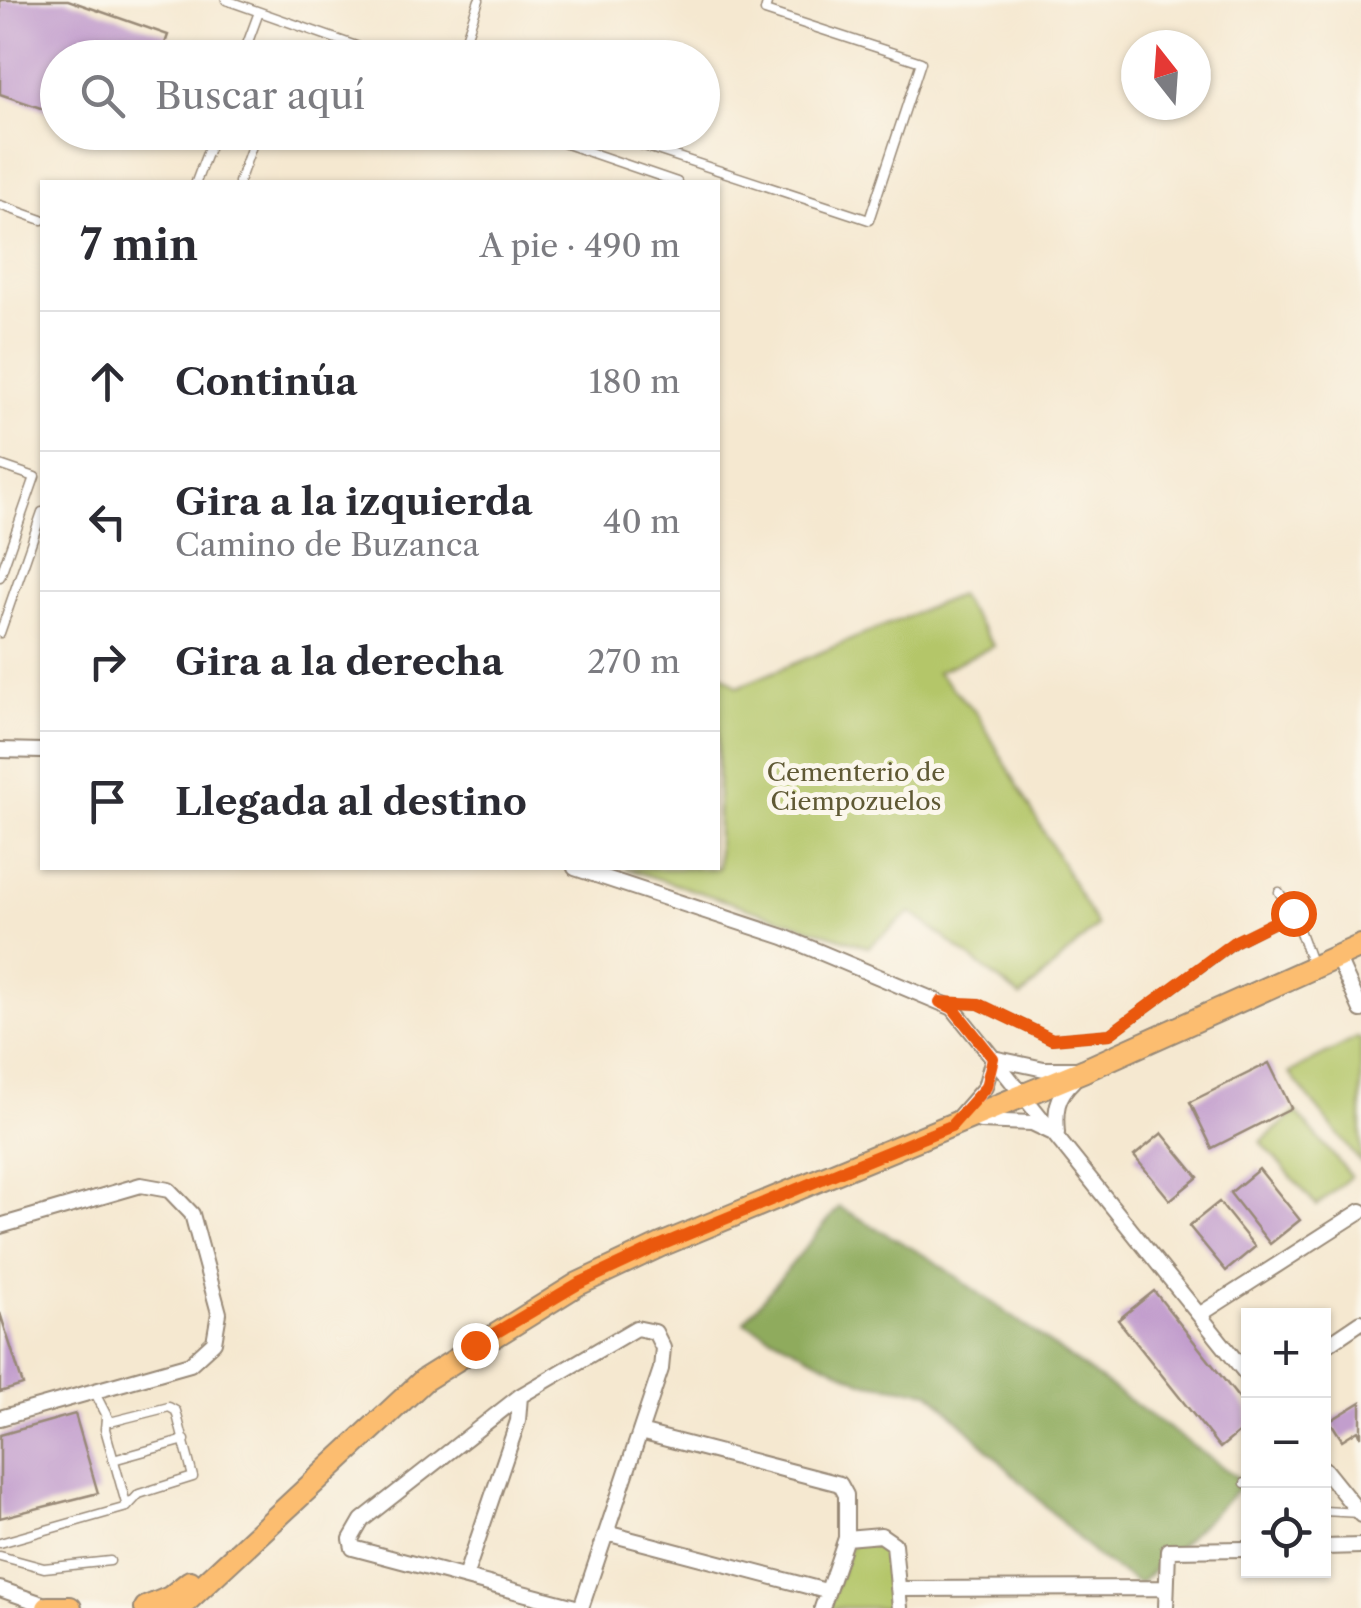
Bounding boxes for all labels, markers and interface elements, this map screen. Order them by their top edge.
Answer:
north arrow [1121,30,1211,120]
search box [40,40,720,150]
icon: search [75,68,130,123]
text: Buscar aquí [155,72,365,119]
text: 7 min [80,219,198,271]
text: A pie · 490 m [480,226,680,265]
icon: ahead [80,354,135,409]
text: Continúa [175,358,358,405]
text: 180 m [589,362,680,401]
text: Gira a la izquierda [175,478,532,525]
icon: left [80,494,135,549]
text: 40 m [603,502,680,541]
text: Camino de Buzanca [175,525,479,564]
icon: right [80,634,135,689]
text: Gira a la derecha [175,638,503,685]
text: 270 m [587,642,680,681]
park label: Cementerio de Ciempozuelos [767,757,945,817]
icon: arrive [80,774,135,829]
text: Llegada al destino [175,778,527,825]
route start [1271,891,1317,937]
map controls [1241,1308,1331,1578]
button: + [1241,1308,1331,1398]
route end [453,1323,499,1369]
button: − [1241,1398,1331,1488]
button: locate [1241,1488,1331,1578]

